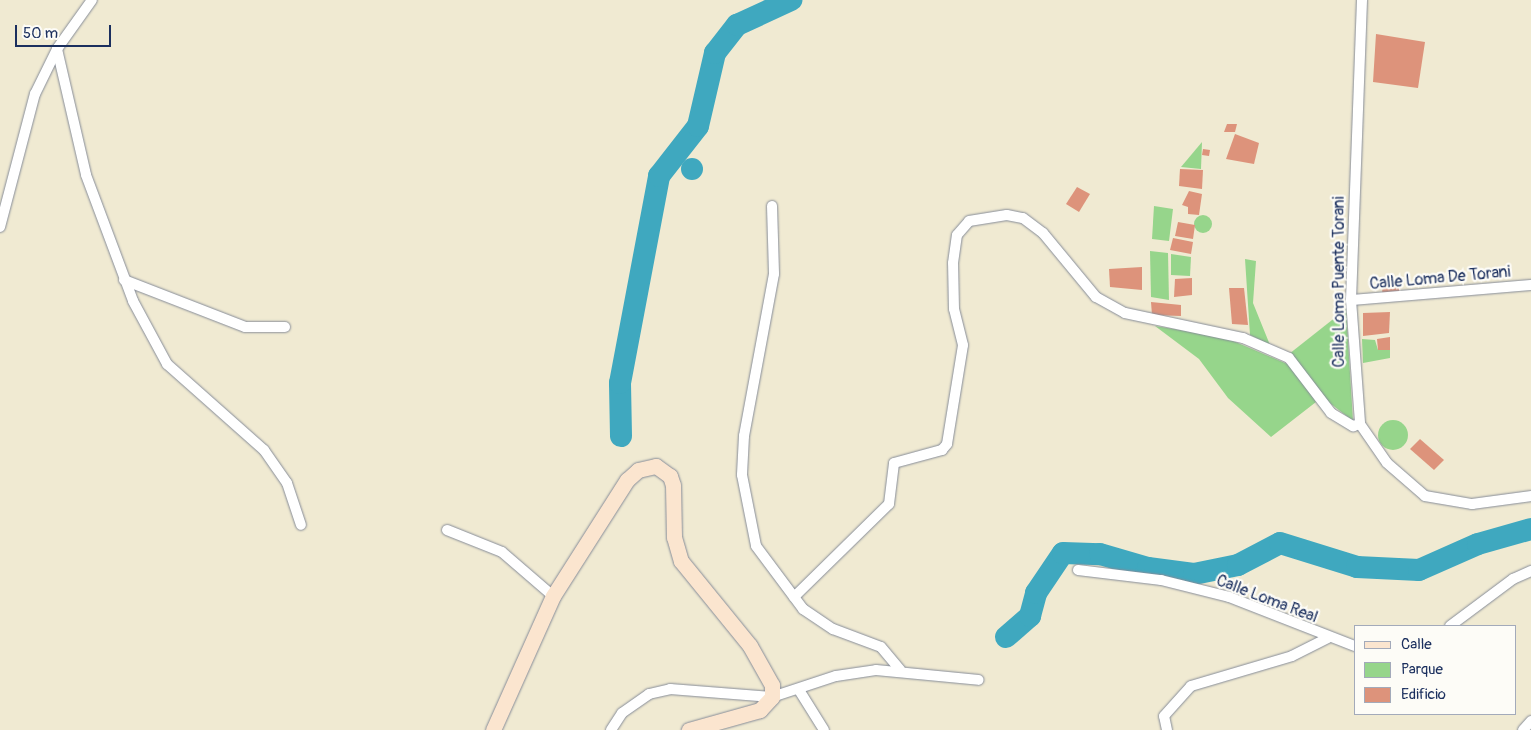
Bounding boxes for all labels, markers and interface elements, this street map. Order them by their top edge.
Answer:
scale bar [18,15,114,47]
text: 50 m [23,24,58,43]
street label: Calle Loma Puente Torani [1329,196,1349,368]
street label: Calle Loma De Torani [1369,262,1511,294]
street label: Calle Loma Real [1214,571,1320,627]
legend [1354,625,1516,715]
text: Calle [1401,635,1432,654]
text: Parque [1401,660,1443,679]
text: Edificio [1401,685,1446,704]

